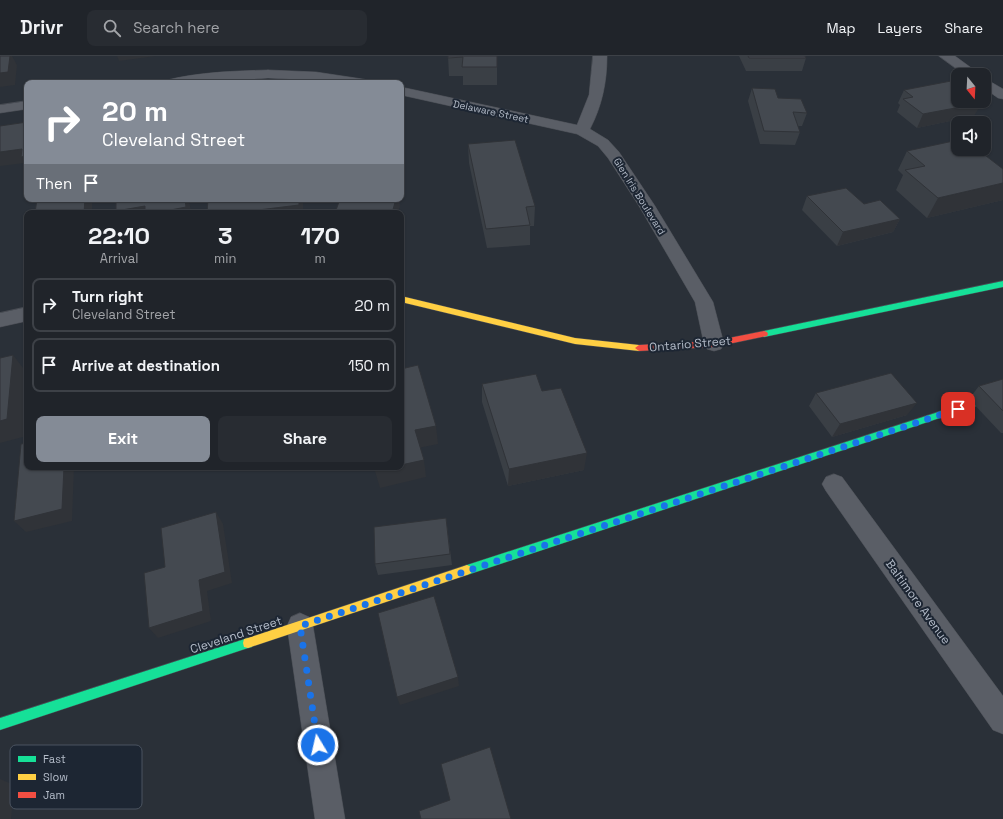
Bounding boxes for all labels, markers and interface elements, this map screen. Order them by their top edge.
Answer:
search box [87,10,367,46]
text: Drivr [20,15,63,40]
icon: search [101,17,123,39]
text: Search here [133,18,220,37]
text: Map [826,19,856,37]
text: Layers [878,19,922,37]
text: Share [944,19,983,37]
north arrow [951,68,991,108]
map controls [951,68,991,156]
text: 20 m [102,93,168,129]
icon: right [36,96,88,148]
street label: Delaware Street [452,97,530,126]
button: sound [951,116,991,156]
text: Cleveland Street [102,128,245,151]
street label: Glen Iris Boulevard [611,155,668,237]
icon: arrive [80,172,102,194]
text: Then [36,174,72,193]
text: 22:10 [88,220,150,251]
text: 3 [218,220,233,251]
text: 170 [300,220,340,251]
text: Arrival [100,250,138,267]
text: min [214,250,236,267]
text: m [315,250,326,267]
text: Turn right [72,287,143,306]
icon: right [38,294,60,316]
text: 20 m [355,296,390,315]
text: Cleveland Street [72,306,175,323]
street label: Ontario Street [648,332,732,356]
icon: arrive [38,354,60,376]
text: Arrive at destination [72,356,220,375]
text: 150 m [348,356,390,375]
pin [941,392,975,426]
icon: arrive [947,398,969,420]
button: Exit [36,416,210,462]
button: Share [218,416,392,462]
street label: Baltimore Avenue [882,557,954,647]
street label: Cleveland Street [188,613,284,657]
position arrow [297,724,339,766]
legend [10,745,142,809]
text: Fast [43,752,66,766]
text: Slow [43,770,68,784]
text: Jam [43,788,65,802]

